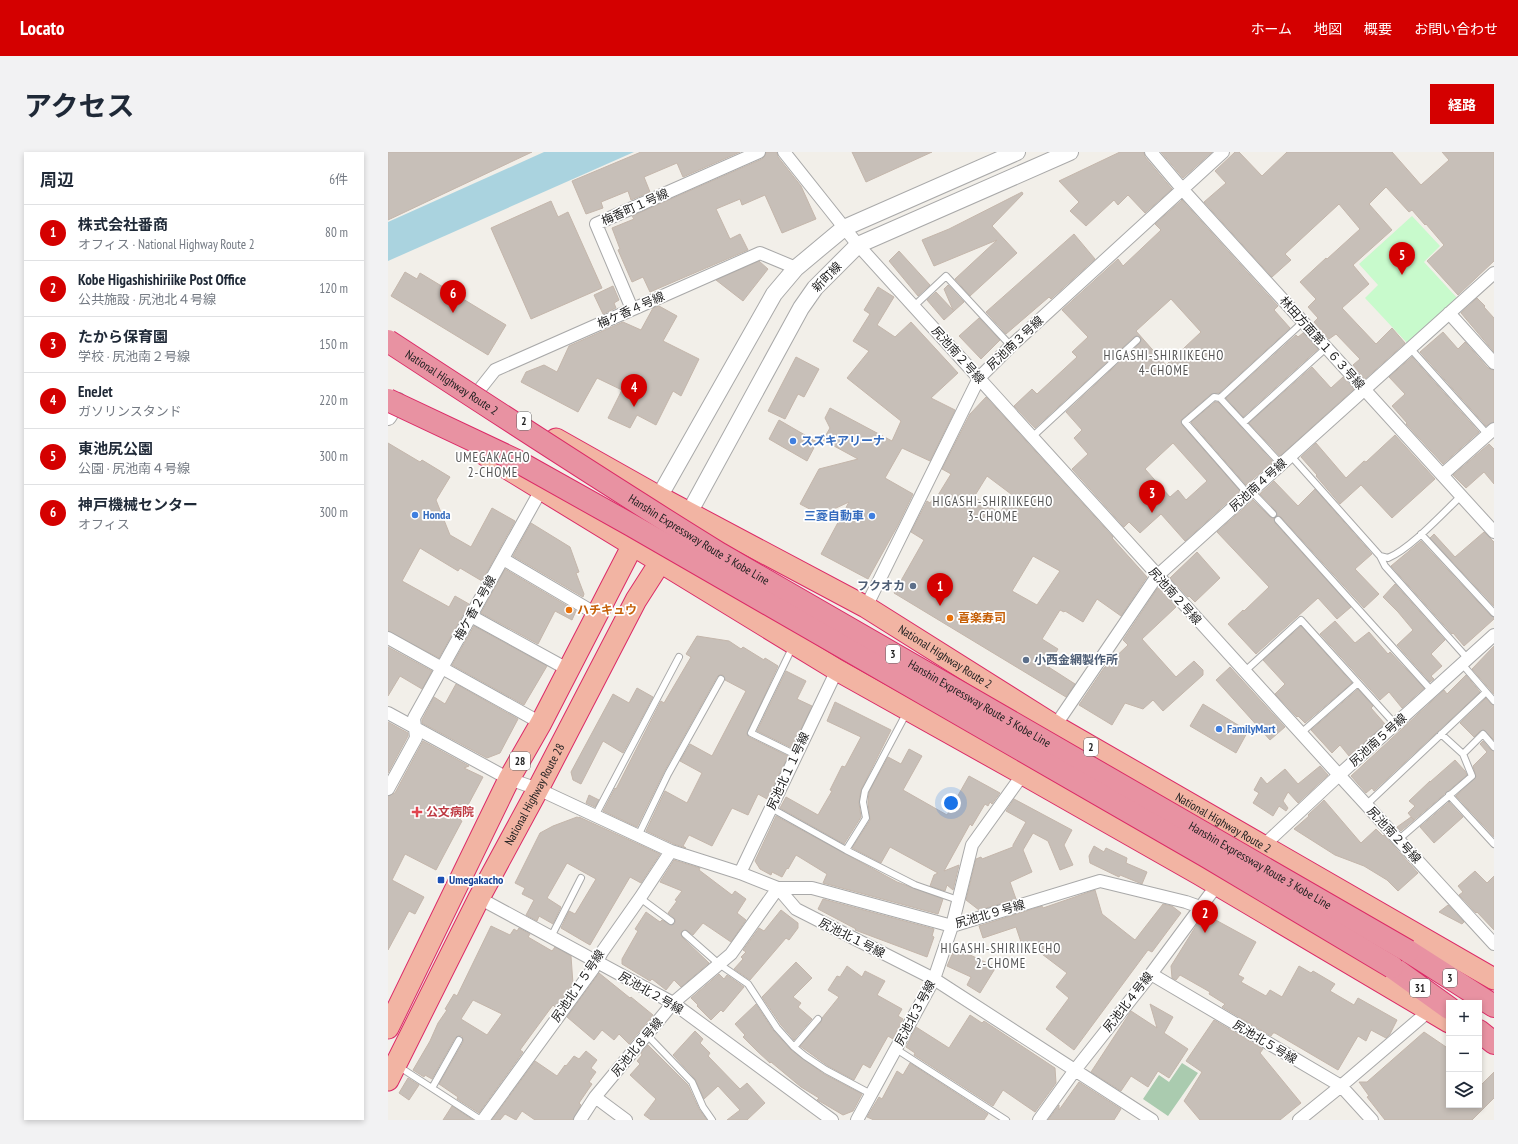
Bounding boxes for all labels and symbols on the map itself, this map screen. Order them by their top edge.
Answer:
street label: 梅香町１号線 [599,185,671,228]
pin: 5 [1389,242,1415,275]
street label: 新町線 [809,258,845,295]
pin: 6 [440,280,466,313]
street label: 梅ケ香４号線 [595,288,667,331]
street label: 林田方面第１６３号線 [1277,293,1368,392]
street label: 尻池南３号線 [983,313,1046,373]
street label: 尻池南２号線 [929,323,988,386]
street label: National Highway Route 2 [403,346,501,418]
district label: HIGASHI-SHIRIIKECHO 4-CHOME [1104,347,1224,379]
pin: 4 [621,374,647,407]
road number: 2 [517,412,531,430]
place label: スズキアリーナ [801,433,885,448]
marker: スズキアリーナ [788,436,798,446]
district label: UMEGAKACHO 2-CHOME [455,449,531,481]
street label: 尻池南４号線 [1226,455,1289,514]
pin: 3 [1139,480,1165,513]
street label: Hanshin Expressway Route 3 Kobe Line [626,491,772,588]
district label: HIGASHI-SHIRIIKECHO 3-CHOME [933,493,1053,525]
place label: Honda [423,507,450,522]
place label: 三菱自動車 [804,508,864,523]
marker: Honda [410,510,420,520]
marker: 三菱自動車 [867,511,877,521]
street label: 尻池南２号線 [1146,564,1205,627]
street label: 梅ケ香２号線 [451,573,499,643]
pin: 1 [927,573,953,606]
place label: フクオカ [857,578,905,593]
marker: フクオカ [908,581,918,591]
place label: ハチキュウ [577,602,637,617]
marker: ハチキュウ [564,605,574,615]
place label: 喜楽寿司 [958,610,1006,625]
marker: 喜楽寿司 [945,613,955,623]
street label: National Highway Route 2 [896,621,995,691]
road number: 3 [886,645,900,663]
place label: 小西金網製作所 [1034,652,1118,667]
marker: 小西金網製作所 [1021,655,1031,665]
street label: Hanshin Expressway Route 3 Kobe Line [906,656,1054,750]
street label: 尻池南５号線 [1346,710,1409,769]
place label: FamilyMart [1227,721,1276,736]
marker: FamilyMart [1214,724,1224,734]
street label: 尻池北１１号線 [763,730,812,812]
road number: 2 [1084,738,1098,756]
street label: National Highway Route 28 [501,741,567,848]
road number: 28 [510,752,530,770]
street label: National Highway Route 2 [1173,789,1274,856]
your location [941,793,961,813]
street label: 尻池南２号線 [1364,803,1424,866]
place label: 公文病院 [426,804,474,819]
marker: 公文病院 [411,806,423,818]
street label: Hanshin Expressway Route 3 Kobe Line [1186,818,1334,912]
place label: Umegakacho [449,872,504,887]
marker: Umegakacho [436,875,446,885]
street label: 尻池北９号線 [953,896,1027,931]
pin: 2 [1192,900,1218,933]
street label: 尻池北１号線 [817,915,888,961]
district label: HIGASHI-SHIRIIKECHO 2-CHOME [941,940,1061,972]
street label: 尻池北１５号線 [548,947,607,1025]
street label: 尻池北２号線 [616,968,686,1017]
street label: 尻池北４号線 [1100,969,1156,1035]
road number: 3 [1443,969,1457,987]
street label: 尻池北３号線 [891,977,938,1048]
road number: 31 [1410,979,1430,997]
street label: 尻池北８号線 [608,1014,666,1079]
street label: 尻池北５号線 [1231,1017,1300,1067]

